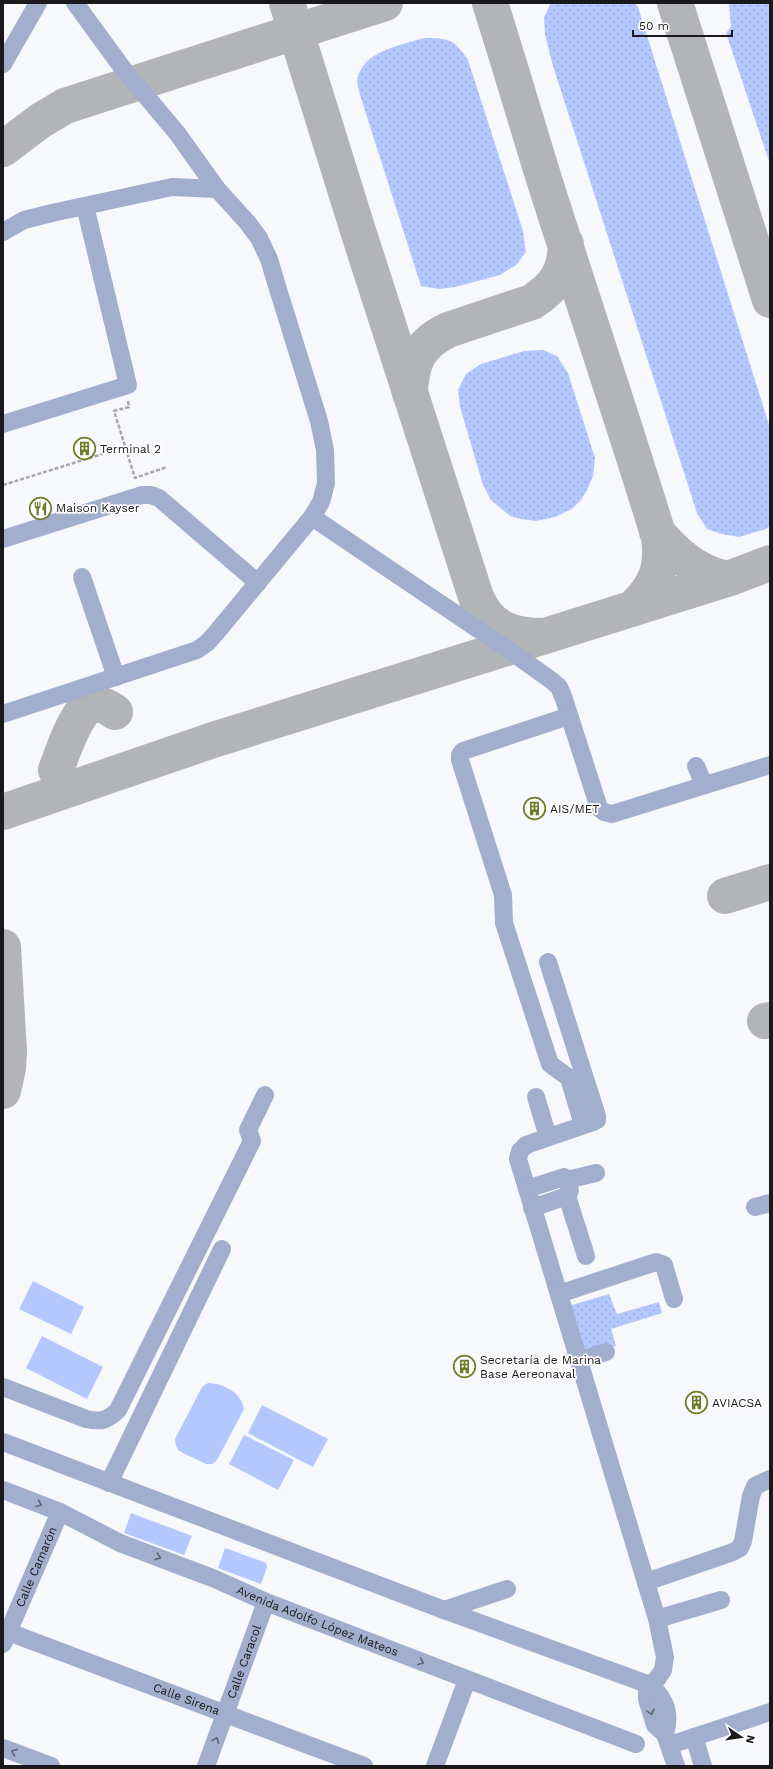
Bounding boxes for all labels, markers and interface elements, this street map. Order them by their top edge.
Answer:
scale bar [633,12,732,38]
text: 50 m [639,19,669,33]
building icon: Terminal 2 [71,436,97,462]
place label: Terminal 2 [100,442,161,456]
restaurant icon: Maison Kayser [28,495,54,521]
place label: Maison Kayser [56,501,140,515]
building icon: AIS/MET [521,796,547,822]
place label: AIS/MET [550,802,600,816]
place label: Secretaría de Marina Base Aereonaval [480,1353,601,1381]
building icon: Secretaría de Marina Base Aereonaval [452,1354,478,1380]
building icon: AVIACSA [684,1390,710,1416]
place label: AVIACSA [712,1396,762,1410]
one-way arrow [36,1499,43,1507]
street label: Calle Camarón [13,1525,60,1609]
one-way arrow [154,1553,161,1561]
street label: Avenida Adolfo López Mateos [234,1583,400,1659]
street label: Calle Caracol [224,1623,264,1701]
one-way arrow [418,1658,425,1666]
street label: Calle Sirena [151,1680,222,1718]
one-way arrow [646,1708,655,1715]
north arrow [721,1717,761,1757]
text: N [743,1734,758,1745]
one-way arrow [211,1737,219,1744]
one-way arrow [11,1748,18,1756]

